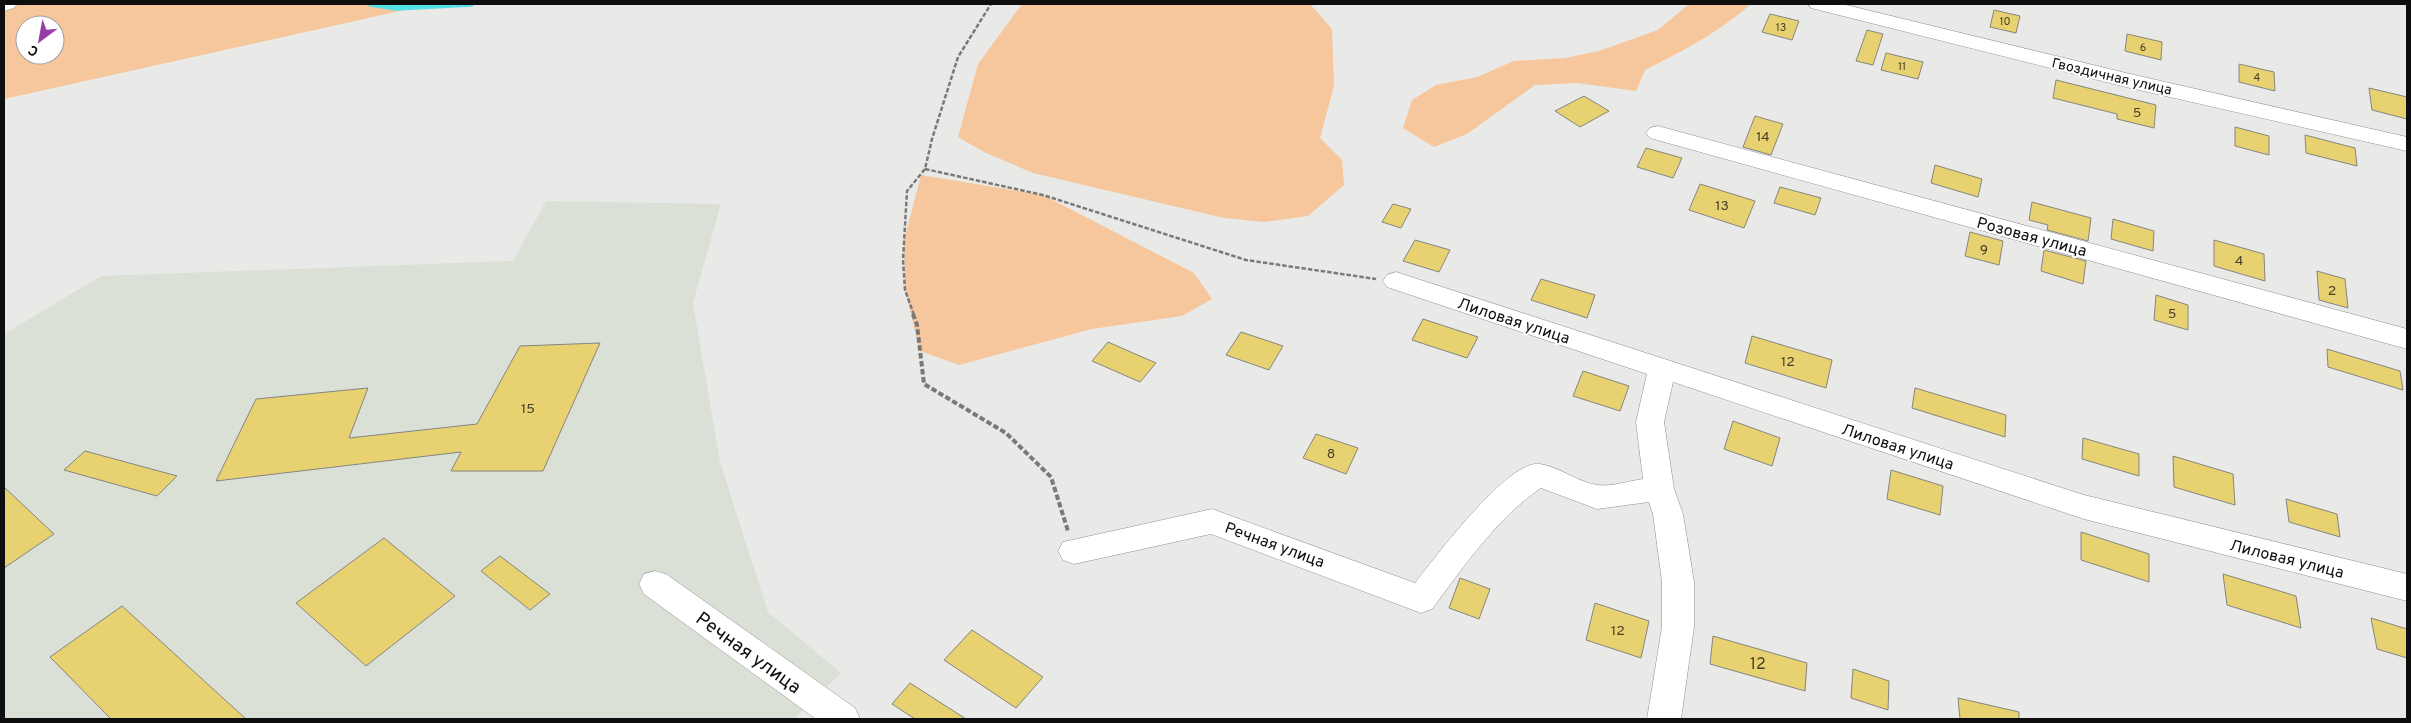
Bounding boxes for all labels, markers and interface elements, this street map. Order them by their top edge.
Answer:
north arrow [15,15,65,65]
house number: 10 [1999,15,2011,29]
house number: 13 [1776,21,1786,35]
text: С [26,40,42,59]
house number: 6 [2140,41,2146,55]
street label: Гвоздичная улица [2050,55,2173,100]
house number: 11 [1898,60,1906,74]
house number: 4 [2254,71,2261,85]
house number: 5 [2133,105,2141,122]
house number: 14 [1756,129,1770,146]
house number: 13 [1715,198,1729,215]
street label: Розовая улица [1974,214,2089,262]
house number: 9 [1980,242,1988,259]
house number: 4 [2235,253,2243,270]
house number: 2 [2328,283,2336,300]
street label: Лиловая улица [1455,294,1572,350]
house number: 5 [2168,306,2176,323]
house number: 12 [1781,354,1795,371]
house number: 15 [521,401,535,418]
street label: Лиловая улица [1839,420,1956,476]
house number: 8 [1327,446,1335,463]
street label: Речная улица [1222,519,1327,573]
street label: Лиловая улица [2227,536,2346,584]
street label: Речная улица [690,607,805,700]
house number: 12 [1611,623,1625,640]
house number: 12 [1750,655,1766,675]

